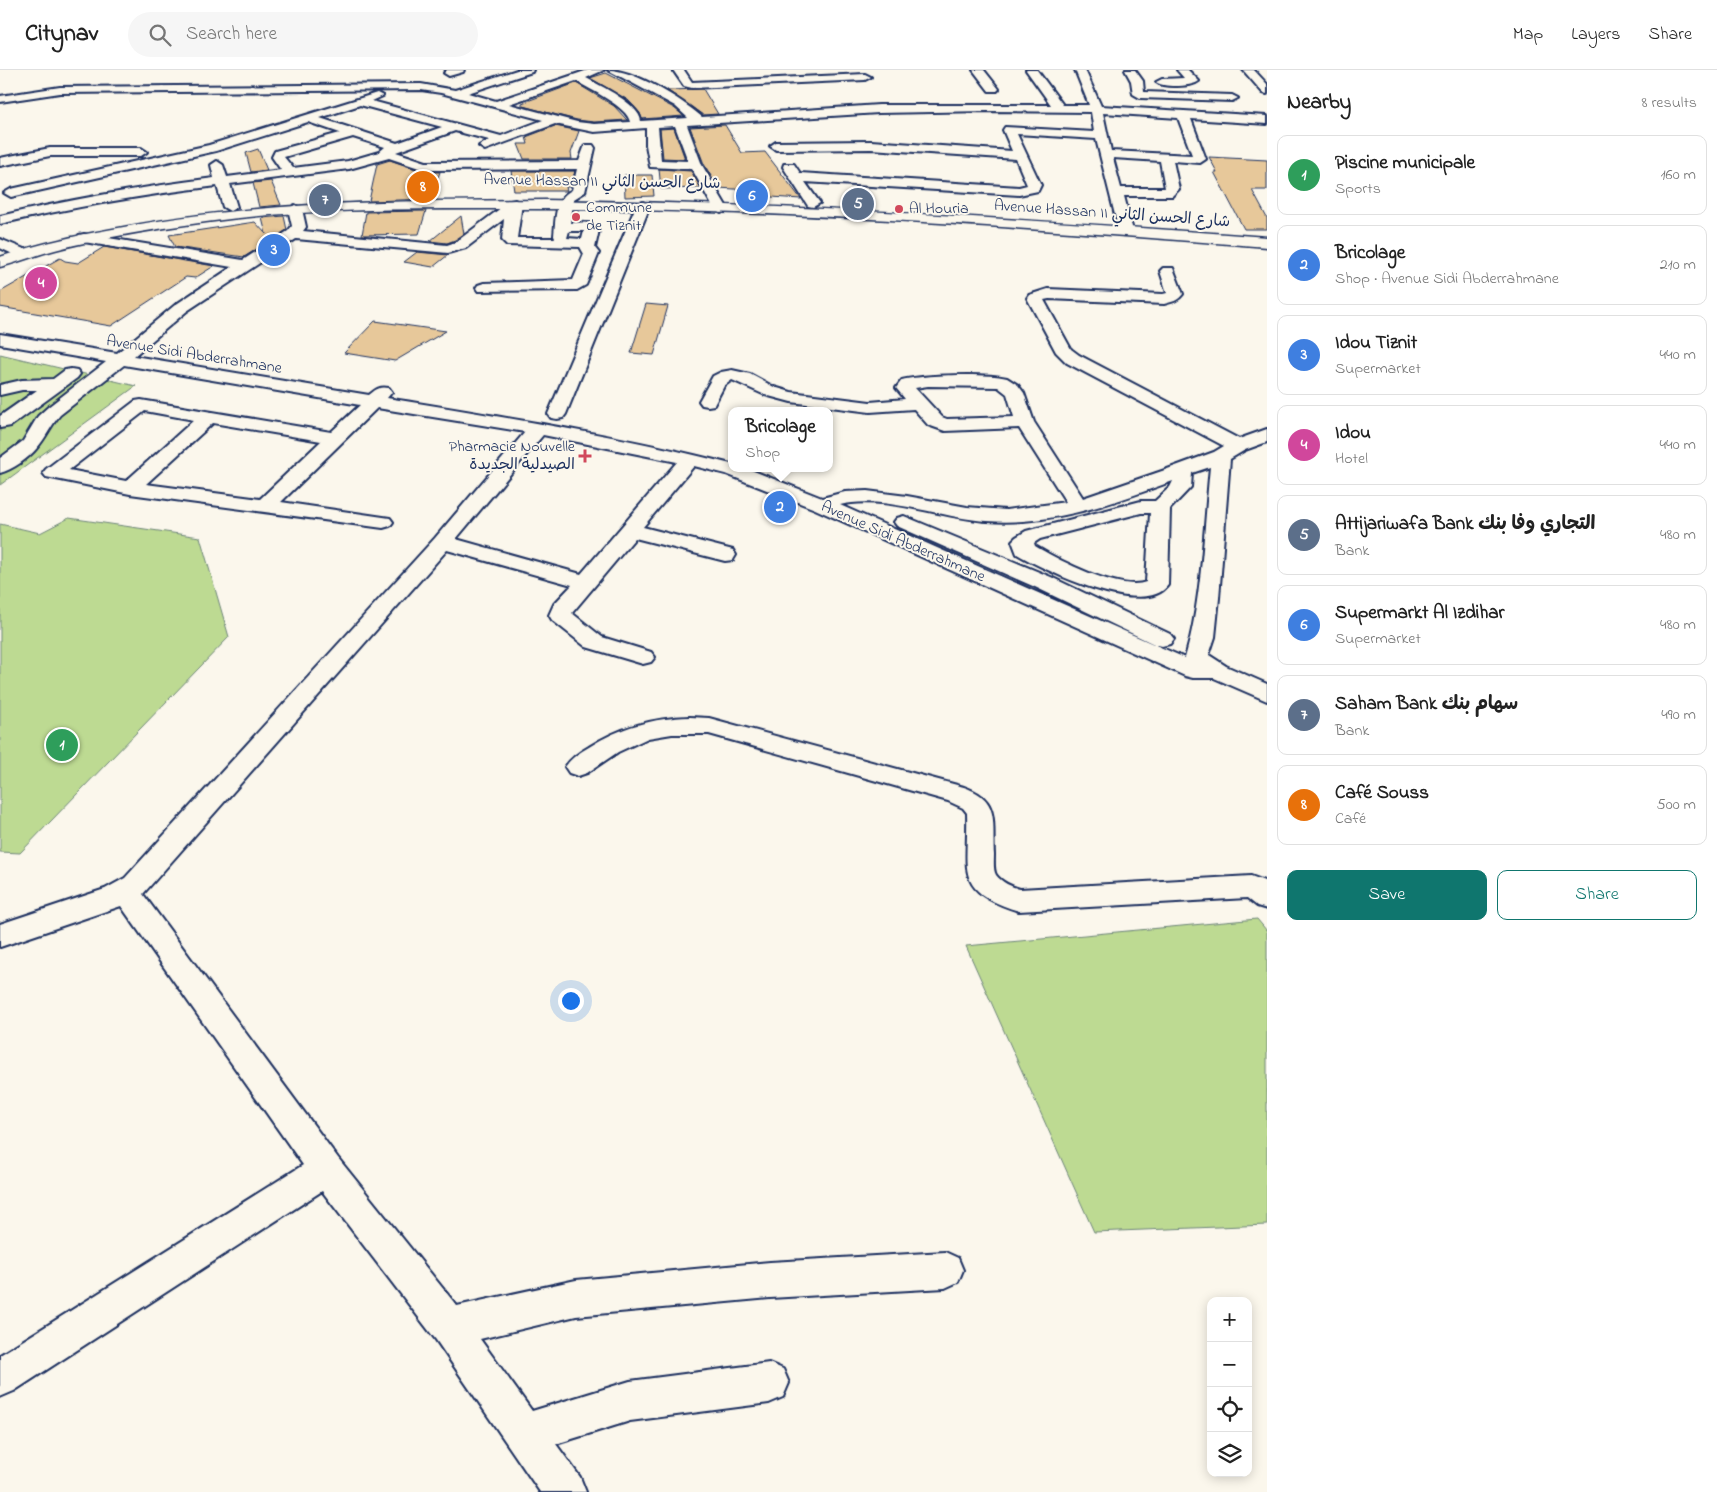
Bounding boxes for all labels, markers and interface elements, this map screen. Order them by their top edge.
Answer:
search box [128,12,478,57]
text: Citynav [25,17,98,52]
icon: search [146,21,174,49]
text: Search here [186,21,277,48]
text: Map [1513,22,1543,48]
text: Layers [1571,22,1621,48]
text: Share [1649,22,1692,48]
text: Nearby [1287,88,1351,118]
text: 8 results [1641,91,1697,115]
text: Piscine municipale [1335,150,1475,177]
text: 1 [1301,163,1307,187]
text: 160 m [1661,163,1696,187]
pin: 8 [407,168,439,206]
street label: Avenue Hassan II شارع الحسن الثاني [483,168,721,197]
pin: 6 [736,177,768,215]
text: Sports [1335,177,1381,201]
pin: 7 [309,181,341,219]
pin: 5 [842,185,874,223]
street label: Avenue Hassan II شارع الحسن الثاني [993,194,1231,235]
place label: Commune de Tiznit [586,196,653,238]
place label: Al Houria [909,197,969,221]
marker: Al Houria [893,203,905,215]
marker: Commune de Tiznit [570,211,582,223]
pin: 3 [258,231,290,269]
text: Bricolage [1335,240,1405,267]
text: 2 [1300,253,1308,277]
text: 210 m [1660,253,1696,277]
pin: 4 [25,264,57,302]
text: Shop · Avenue Sidi Abderrahmane [1335,267,1559,291]
street label: Avenue Sidi Abderrahmane [104,329,284,381]
text: Idou Tiznit [1335,330,1417,357]
text: 3 [1301,343,1307,367]
text: 440 m [1659,343,1696,367]
text: Supermarket [1335,357,1421,381]
popup [728,407,833,472]
text: Bricolage [745,414,816,441]
text: Idou [1335,420,1371,447]
text: 4 [1301,433,1307,457]
text: 440 m [1659,433,1696,457]
place label: Pharmacie Nouvelle الصيدلية الجديدة [449,435,576,477]
text: Shop [745,441,780,465]
text: Hotel [1335,447,1368,471]
marker: Pharmacie Nouvelle الصيدلية الجديدة [579,450,591,462]
pin: 2 [764,488,796,526]
street label: Avenue Sidi Abderrahmane [817,495,990,589]
text: Attijariwafa Bank التجاري وفا بنك [1335,511,1595,538]
text: 5 [1299,523,1309,547]
text: 480 m [1660,523,1696,547]
text: Bank [1335,539,1369,563]
text: Supermarkt Al Izdihar [1335,600,1504,627]
text: 6 [1300,613,1308,637]
text: 480 m [1660,613,1696,637]
text: Supermarket [1335,627,1421,651]
text: Saham Bank سهام بنك [1335,691,1518,718]
text: 7 [1301,703,1307,727]
text: 490 m [1661,703,1696,727]
text: Bank [1335,719,1369,743]
pin: 1 [46,726,78,764]
text: Café Souss [1335,780,1429,807]
text: 8 [1301,793,1307,817]
text: 500 m [1657,793,1696,817]
text: Café [1335,807,1366,831]
button: Save [1287,870,1487,920]
button: Share [1497,870,1697,920]
your location [558,988,584,1014]
map controls [1207,1297,1252,1477]
button: + [1207,1297,1252,1342]
button: − [1207,1342,1252,1387]
button: locate [1207,1387,1252,1432]
button: layers [1207,1432,1252,1477]

